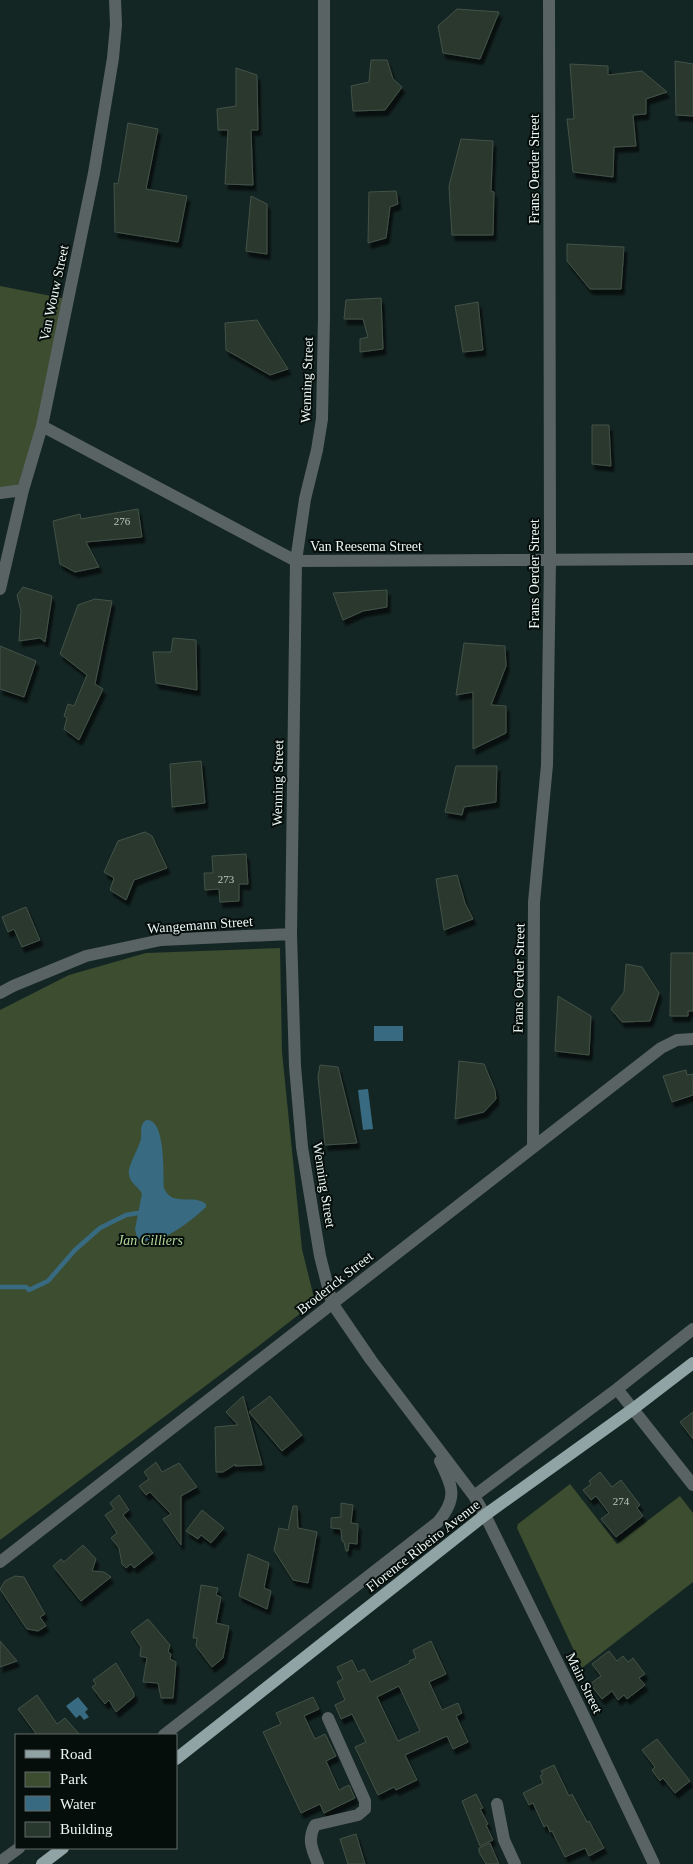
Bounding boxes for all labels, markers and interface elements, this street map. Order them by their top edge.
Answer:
street label: Frans Oerder Street [527,114,542,224]
street label: Van Wouw Street [37,244,71,342]
street label: Wenning Street [298,336,316,423]
house number: 276 [114,515,131,527]
street label: Frans Oerder Street [527,519,542,629]
street label: Van Reesema Street [310,539,422,554]
street label: Wenning Street [270,740,286,826]
house number: 273 [218,873,235,885]
street label: Wangemann Street [147,914,253,936]
street label: Frans Oerder Street [511,923,527,1033]
street label: Wenning Street [310,1141,338,1229]
park label: Jan Cilliers [117,1233,183,1248]
street label: Broderick Street [294,1249,376,1317]
house number: 274 [613,1495,630,1507]
street label: Florence Ribeiro Avenue [363,1497,483,1595]
street label: Main Street [563,1650,605,1716]
legend [15,1734,178,1849]
text: Road [60,1746,92,1762]
text: Park [60,1771,88,1787]
text: Water [60,1796,95,1812]
text: Building [60,1821,113,1837]

